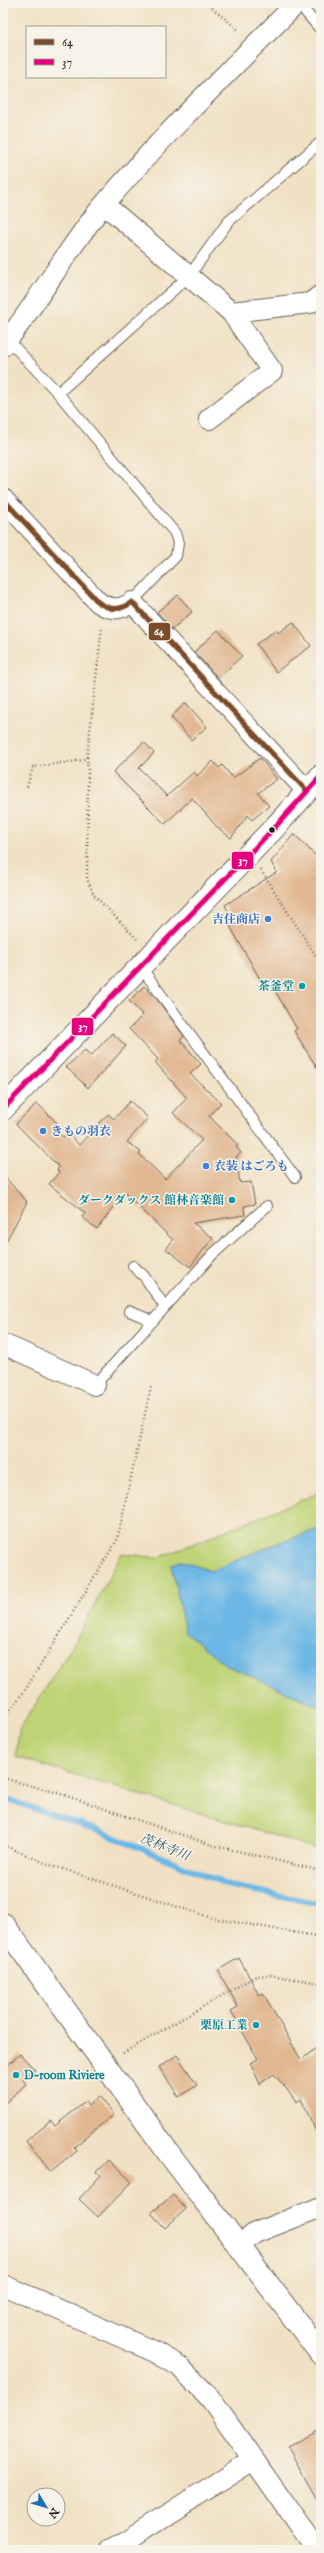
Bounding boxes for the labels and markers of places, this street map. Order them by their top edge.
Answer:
unlabelled marker [267,825,277,835]
place label: 吉住商店 [212,912,260,927]
marker: 吉住商店 [263,914,273,924]
place label: 茶釜堂 [258,979,294,994]
marker: 茶釜堂 [297,981,307,991]
place label: きもの羽衣 [51,1124,111,1139]
marker: きもの羽衣 [38,1126,48,1136]
place label: 衣装 はごろも [214,1159,289,1174]
marker: 衣装 はごろも [201,1161,211,1171]
place label: ダークダックス 館林音楽館 [78,1193,224,1208]
marker: ダークダックス 館林音楽館 [227,1195,237,1205]
place label: 栗原工業 [200,2018,248,2033]
marker: 栗原工業 [251,2020,261,2030]
place label: D-room Riviere [24,2068,105,2083]
marker: D-room Riviere [11,2070,21,2080]

